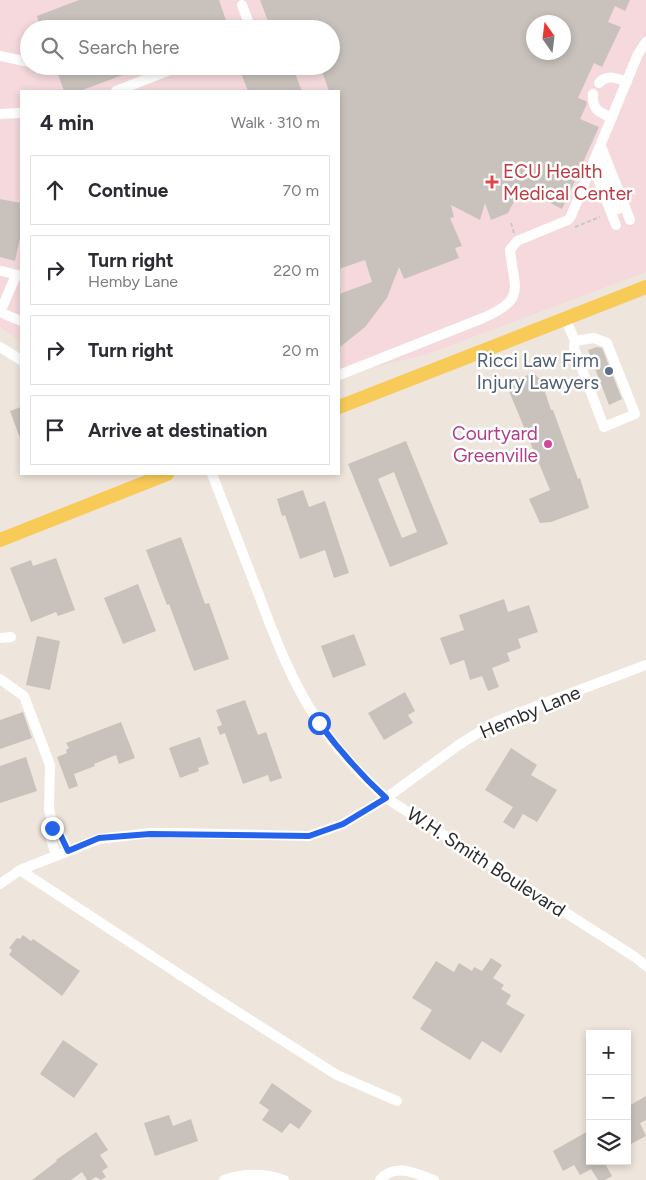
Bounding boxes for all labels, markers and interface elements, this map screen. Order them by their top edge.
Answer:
north arrow [526,15,571,60]
search box [20,20,340,75]
icon: search [38,34,66,62]
text: Search here [78,36,180,59]
text: 4 min [40,110,94,135]
text: Walk · 310 m [231,113,320,132]
place label: ECU Health Medical Center [503,160,633,205]
marker: ECU Health Medical Center [485,175,499,189]
icon: ahead [41,176,69,204]
text: Continue [88,179,168,202]
text: 70 m [283,181,319,200]
text: Turn right [88,249,174,272]
icon: right [41,256,69,284]
text: 220 m [273,261,319,280]
text: Hemby Lane [88,272,178,291]
icon: right [41,336,69,364]
text: Turn right [88,339,174,362]
text: 20 m [282,341,319,360]
place label: Ricci Law Firm Injury Lawyers [477,349,599,394]
marker: Ricci Law Firm Injury Lawyers [603,365,615,377]
icon: arrive [41,416,69,444]
text: Arrive at destination [88,419,267,442]
place label: Courtyard Greenville [452,422,538,467]
marker: Courtyard Greenville [542,438,554,450]
street label: Hemby Lane [476,681,584,743]
route start [308,712,331,735]
street label: W.H. Smith Boulevard [402,802,570,922]
route end [41,817,64,840]
map controls [586,1030,631,1165]
button: + [586,1030,631,1075]
button: − [586,1075,631,1120]
button: layers [586,1120,631,1165]

